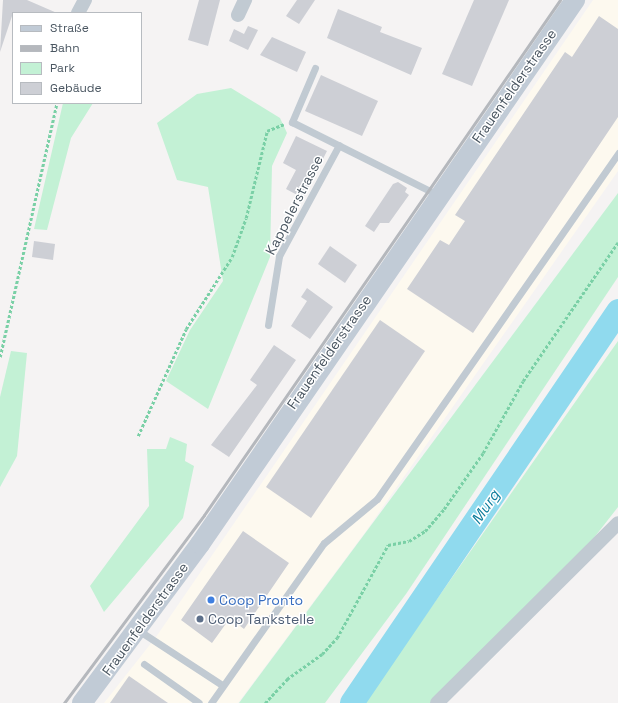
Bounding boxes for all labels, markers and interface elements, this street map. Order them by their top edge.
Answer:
legend [12,12,142,104]
text: Straße [50,20,89,36]
street label: Frauenfelderstrasse [468,26,560,146]
text: Bahn [50,40,80,56]
text: Park [50,60,75,76]
text: Gebäude [50,80,102,96]
street label: Kappelerstrasse [262,152,326,258]
street label: Frauenfelderstrasse [283,292,375,412]
water label: Murg [467,487,503,527]
street label: Frauenfelderstrasse [98,559,192,679]
place label: Coop Pronto [219,592,303,608]
marker: Coop Pronto [206,595,216,605]
place label: Coop Tankstelle [208,611,315,627]
marker: Coop Tankstelle [195,614,205,624]

